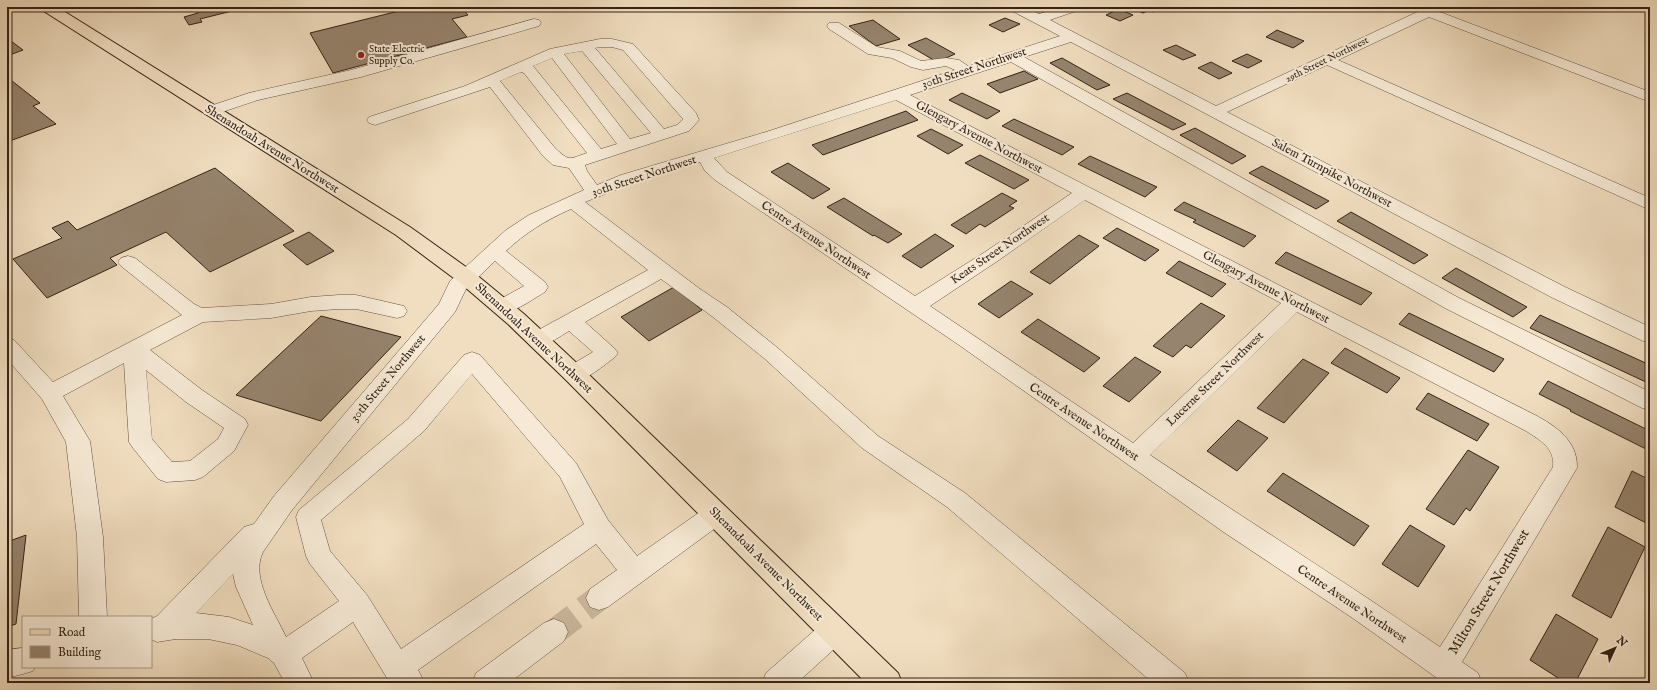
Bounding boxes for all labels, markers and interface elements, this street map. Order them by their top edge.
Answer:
street label: 29th Street Northwest [1283,34,1371,86]
place label: State Electric Supply Co. [369,43,425,68]
street label: 30th Street Northwest [920,44,1028,92]
marker: State Electric Supply Co. [356,50,366,60]
street label: Glengary Avenue Northwest [913,97,1045,177]
street label: Shenandoah Avenue Northwest [202,102,342,196]
street label: Salem Turnpike Northwest [1269,135,1395,212]
street label: 30th Street Northwest [590,152,698,200]
street label: Centre Avenue Northwest [758,198,874,282]
street label: Keats Street Northwest [948,210,1052,288]
street label: Glengary Avenue Northwest [1200,247,1332,327]
street label: Shenandoah Avenue Northwest [472,280,596,396]
street label: Lucerne Street Northwest [1163,329,1267,429]
street label: 30th Street Northwest [347,331,429,425]
street label: Centre Avenue Northwest [1026,380,1142,464]
street label: Shenandoah Avenue Northwest [706,504,826,624]
street label: Milton Street Northwest [1444,526,1534,658]
street label: Centre Avenue Northwest [1294,562,1410,646]
legend [22,616,152,668]
text: Road [58,625,86,640]
north arrow [1595,628,1635,668]
text: N [1612,633,1630,650]
text: Building [58,645,102,660]

